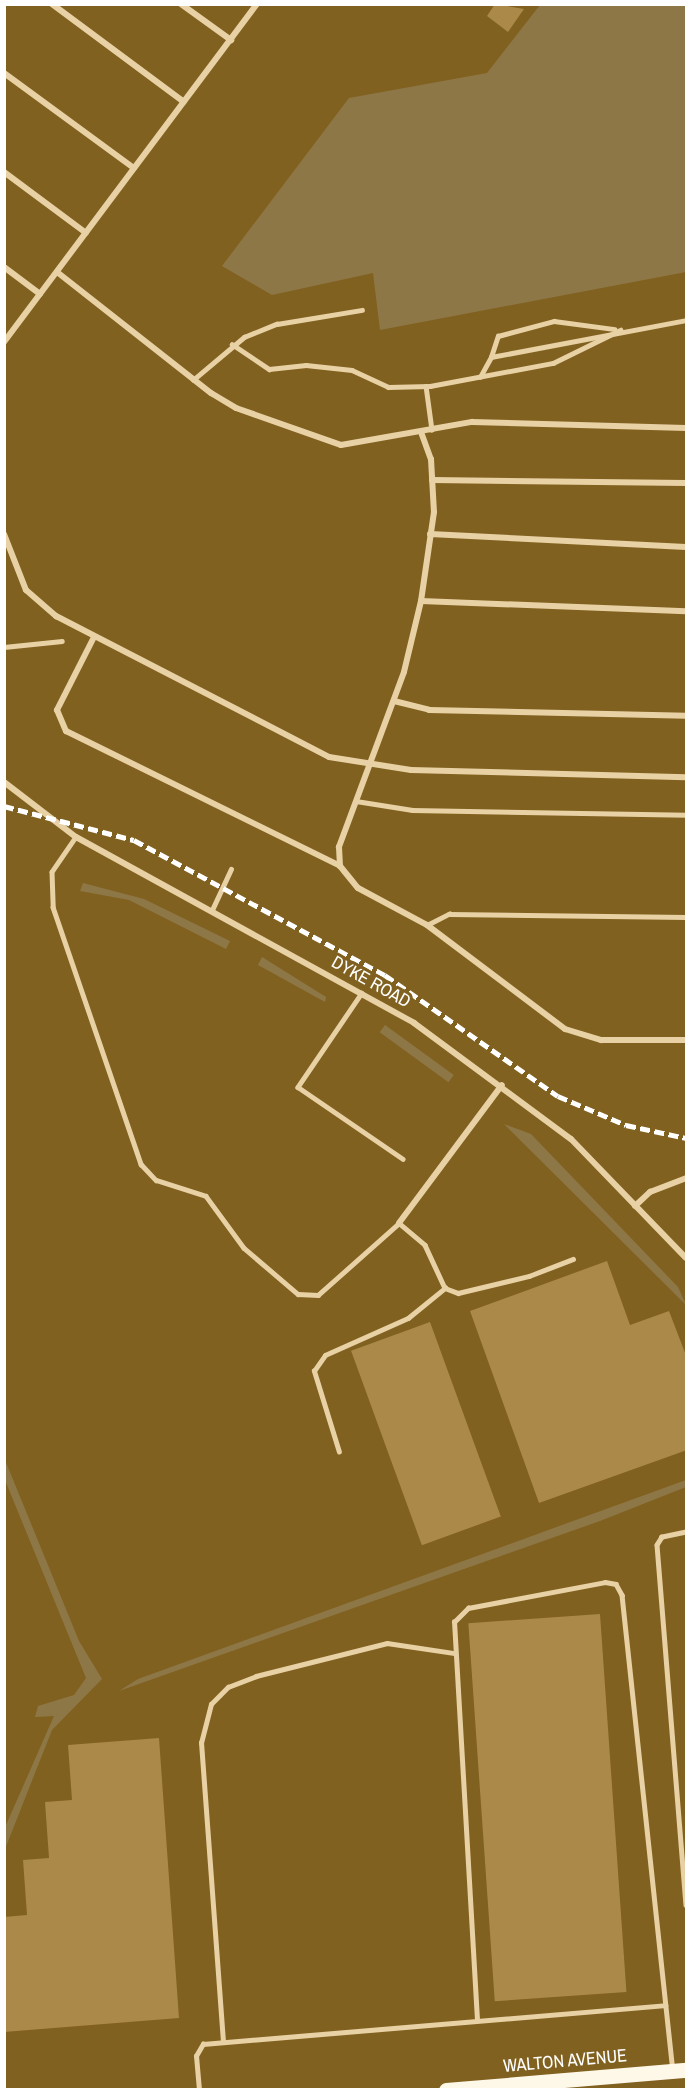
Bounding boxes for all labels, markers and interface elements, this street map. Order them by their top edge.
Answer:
street label: DYKE ROAD [328,951,414,1013]
street label: WALTON AVENUE [502,2045,628,2077]

